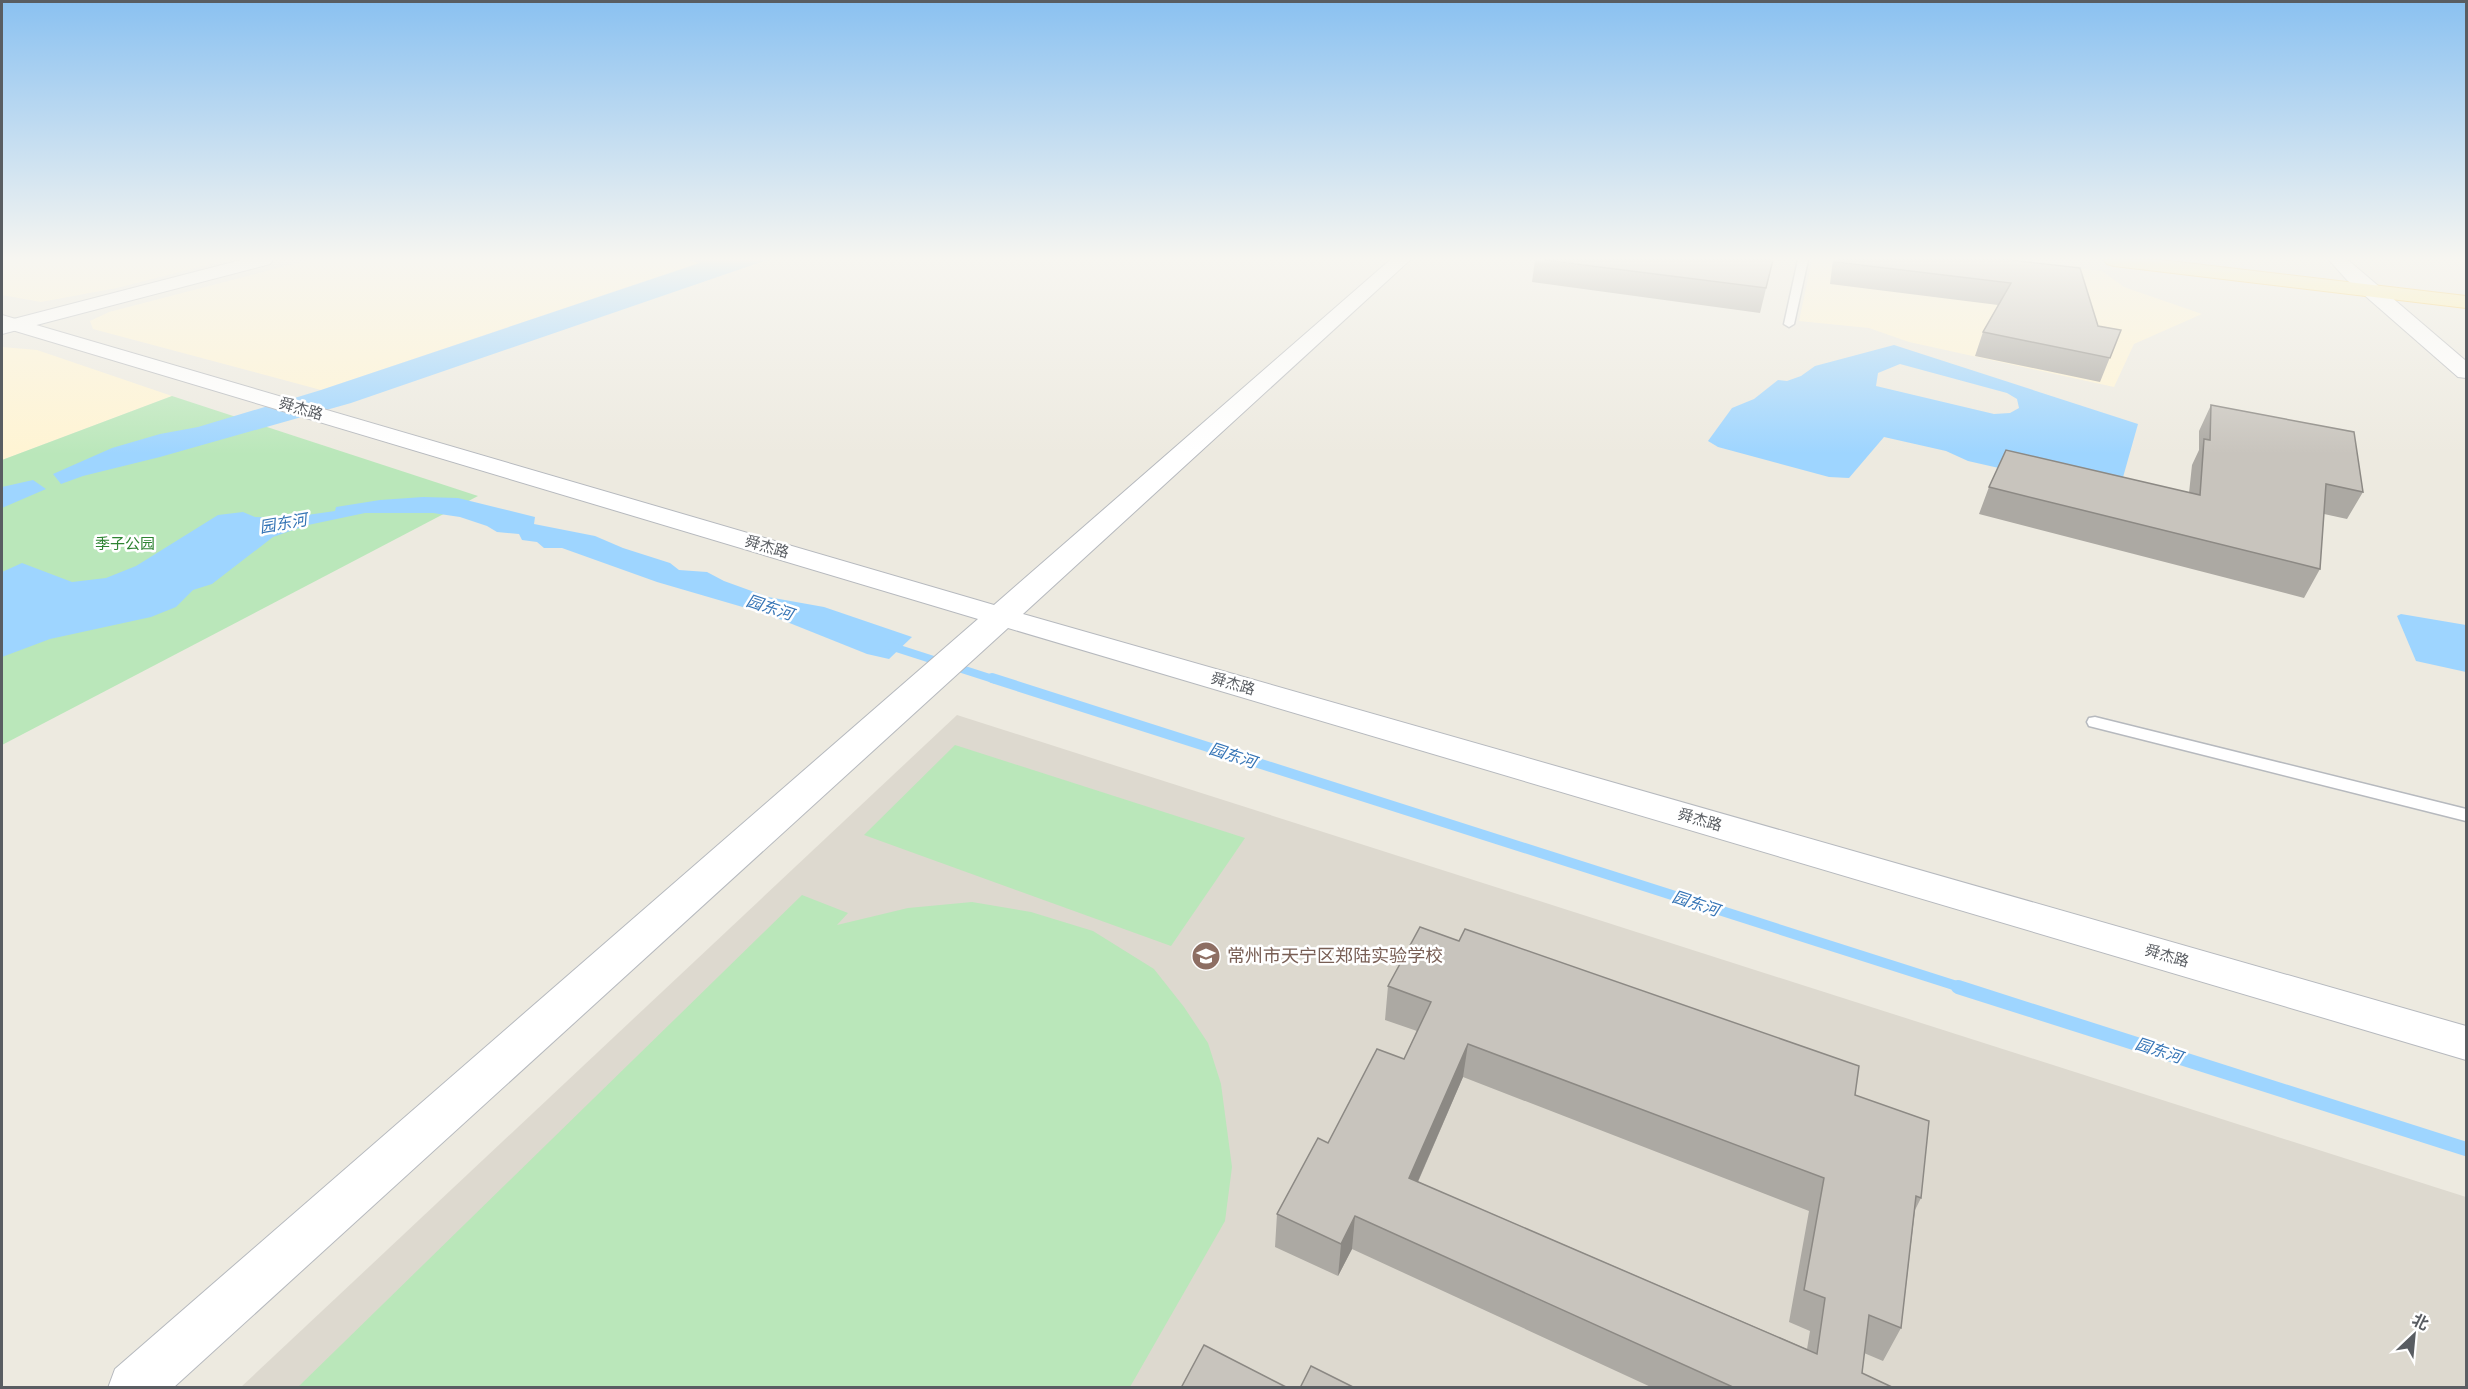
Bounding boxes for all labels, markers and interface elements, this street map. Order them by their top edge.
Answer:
street label: 舜杰路 [277,392,326,424]
water label: 园东河 [257,507,311,538]
street label: 舜杰路 [743,530,792,562]
park label: 季子公园 [95,533,155,553]
water label: 园东河 [744,589,799,626]
street label: 舜杰路 [1209,667,1258,699]
water label: 园东河 [1207,737,1262,774]
street label: 舜杰路 [1676,803,1725,835]
water label: 园东河 [1670,885,1725,922]
street label: 舜杰路 [2143,939,2192,971]
school or university icon: 常州市天宁区郑陆实验学校 [1190,940,1222,972]
place label: 常州市天宁区郑陆实验学校 [1227,943,1443,967]
water label: 园东河 [2133,1032,2188,1069]
north arrow [2384,1305,2444,1365]
text: 北 [2409,1308,2433,1335]

